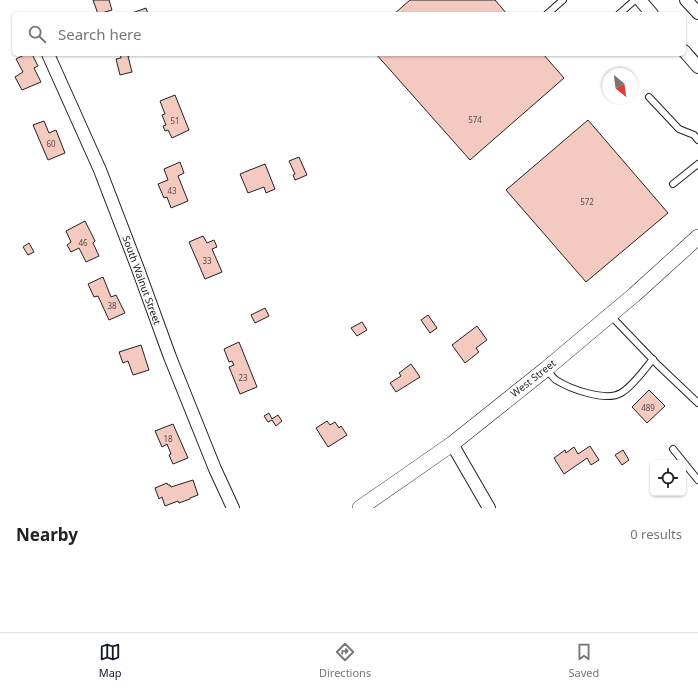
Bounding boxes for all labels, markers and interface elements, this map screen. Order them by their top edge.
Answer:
search box [12,12,686,56]
icon: search [26,23,48,45]
text: Search here [58,24,141,44]
north arrow [602,68,638,104]
house number: 574 [468,114,482,125]
house number: 51 [170,115,180,126]
house number: 60 [46,138,56,149]
house number: 43 [167,185,177,196]
house number: 572 [580,196,594,207]
street label: South Walnut Street [119,233,165,327]
house number: 46 [78,237,88,248]
house number: 33 [202,255,212,266]
house number: 38 [107,300,117,311]
street label: West Street [508,356,559,400]
house number: 23 [238,372,248,383]
house number: 489 [641,402,655,413]
house number: 18 [163,433,173,444]
map controls [650,460,686,496]
button: locate [650,460,686,496]
text: Nearby [16,523,78,546]
text: 0 results [630,525,682,543]
tab: Map [99,641,122,680]
tab: Directions [319,641,371,680]
tab: Saved [569,641,599,680]

